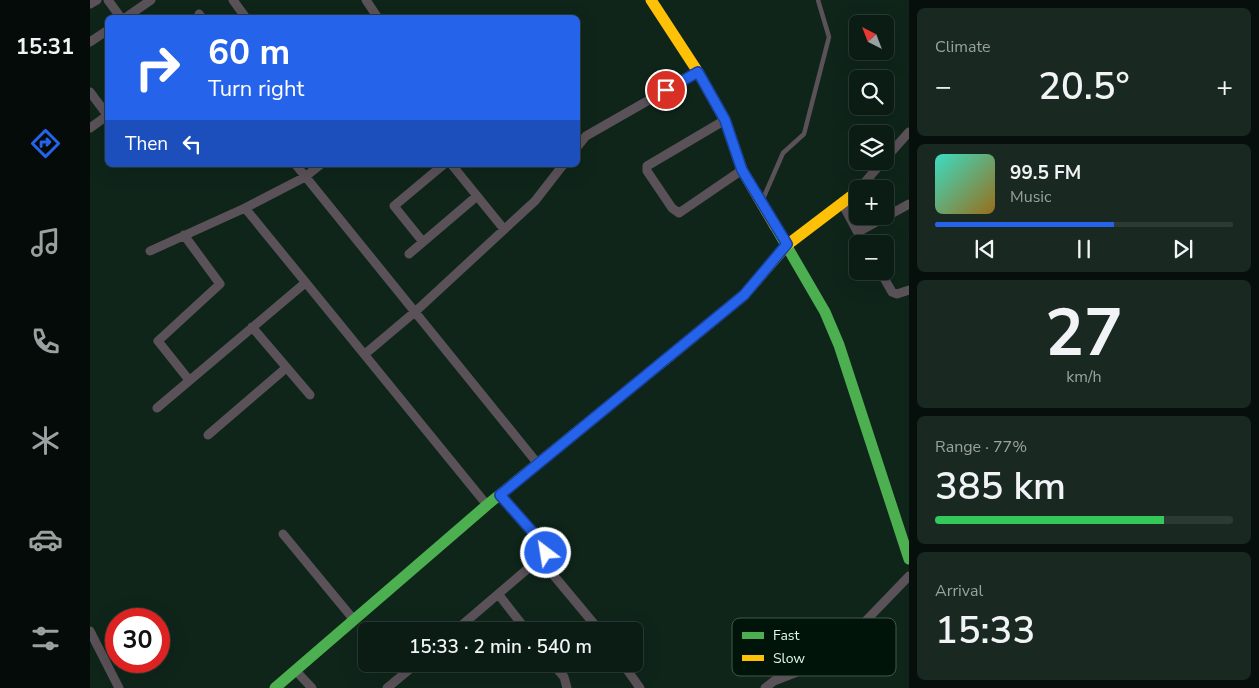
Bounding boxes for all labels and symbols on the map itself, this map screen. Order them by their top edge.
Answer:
north arrow [849,15,894,60]
pin [645,69,687,111]
position arrow [519,526,571,578]
speed limit sign: 30 [105,608,170,673]
legend [732,618,896,676]
text: Fast [773,626,799,645]
text: Slow [773,649,805,668]

